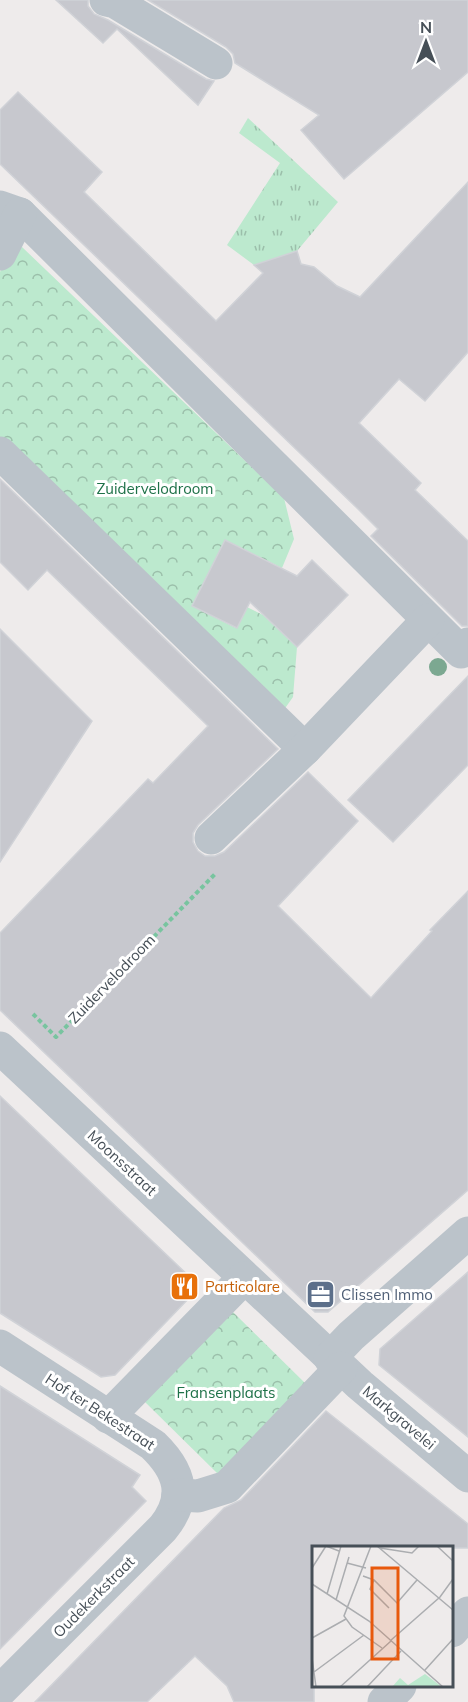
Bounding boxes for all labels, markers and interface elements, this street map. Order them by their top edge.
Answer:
north arrow [396,12,456,72]
text: N [420,17,432,37]
park label: Zuidervelodroom [97,479,213,498]
street label: Zuidervelodroom [64,930,159,1027]
street label: Moonsstraat [84,1126,161,1199]
restaurant icon: Particolare [168,1271,200,1303]
place label: Particolare [205,1277,280,1296]
office icon: Clissen Immo [304,1279,336,1311]
place label: Clissen Immo [341,1285,433,1304]
street label: Hof ter Bekestraat [42,1369,159,1454]
street label: Markgravelei [359,1382,440,1454]
park label: Fransenplaats [176,1383,276,1402]
inset map [312,1546,453,1687]
street label: Oudekerkstraat [49,1552,138,1641]

